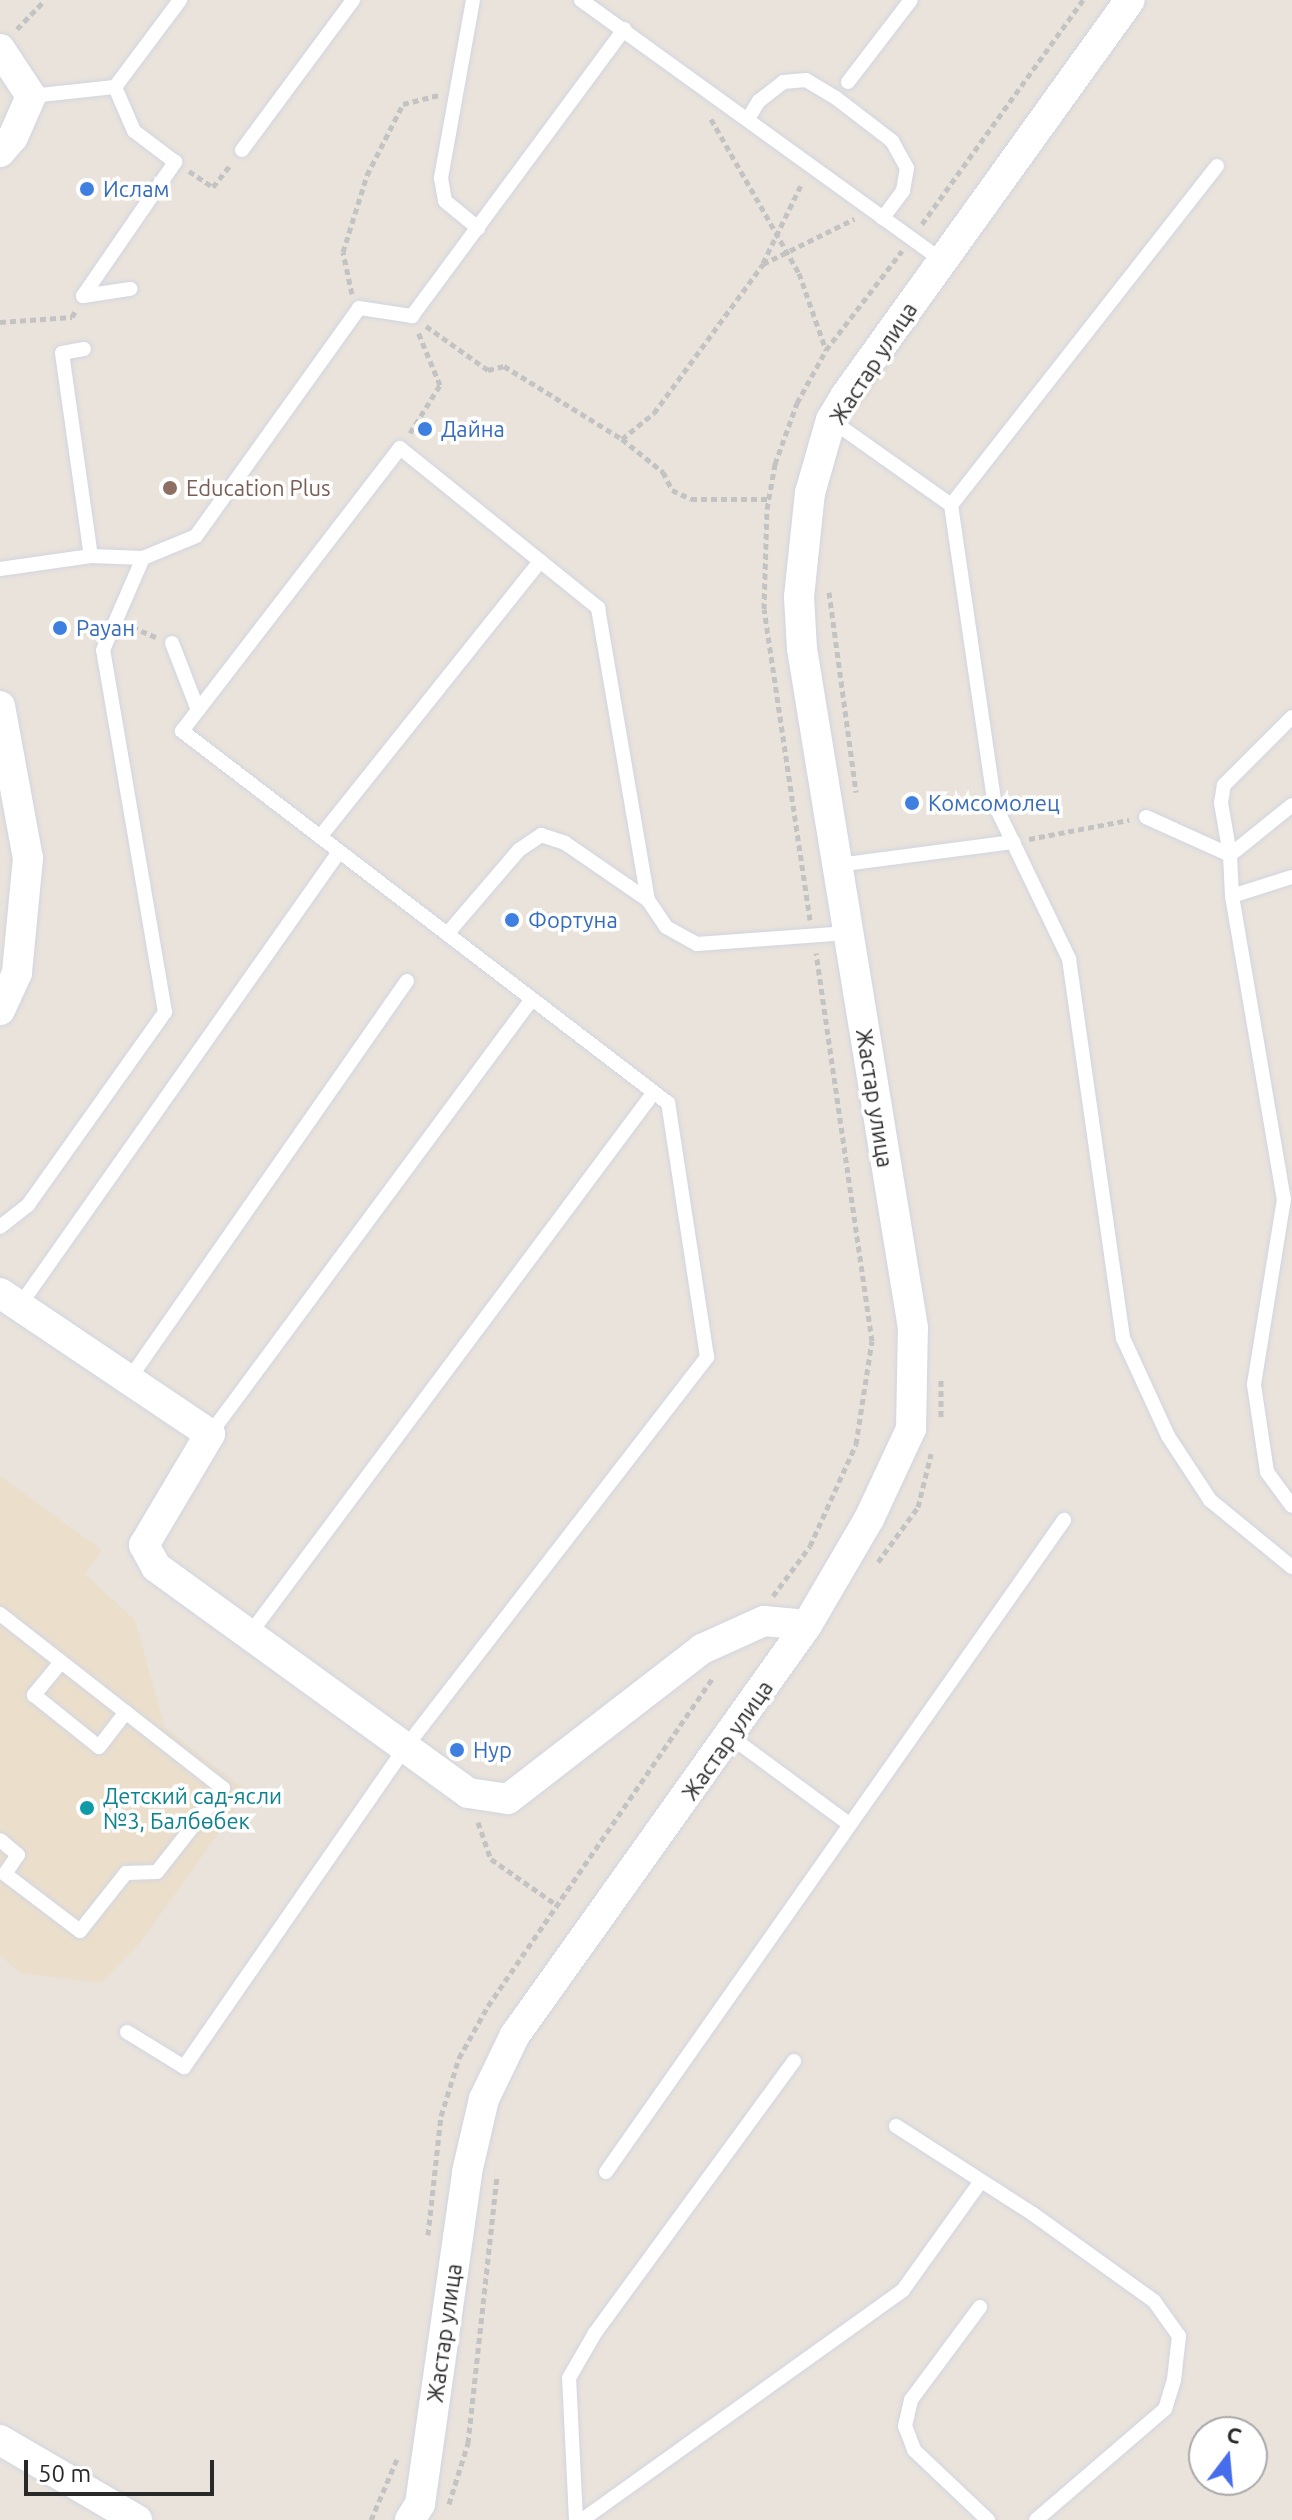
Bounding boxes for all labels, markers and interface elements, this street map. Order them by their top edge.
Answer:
place label: Ислам [103,176,169,202]
marker: Ислам [78,180,96,198]
street label: Жастар улица [824,297,922,429]
place label: Дайна [441,416,505,442]
marker: Дайна [416,420,434,438]
place label: Education Plus [186,475,331,501]
marker: Education Plus [161,479,179,497]
place label: Рауан [76,615,135,641]
marker: Рауан [51,619,69,637]
place label: Комсомолец [928,790,1060,816]
marker: Комсомолец [903,794,921,812]
place label: Фортуна [528,907,618,933]
marker: Фортуна [503,911,521,929]
street label: Жастар улица [851,1027,899,1169]
street label: Жастар улица [676,1675,778,1805]
place label: Нур [473,1737,512,1763]
marker: Нур [448,1741,466,1759]
place label: Детский сад-ясли №3, Балбөбек [103,1782,282,1834]
marker: Детский сад-ясли №3, Балбөбек [78,1799,96,1817]
street label: Жастар улица [421,2262,467,2404]
north arrow [1188,2416,1268,2496]
text: С [1224,2420,1244,2448]
scale bar [28,2444,218,2494]
text: 50 m [38,2460,91,2487]

